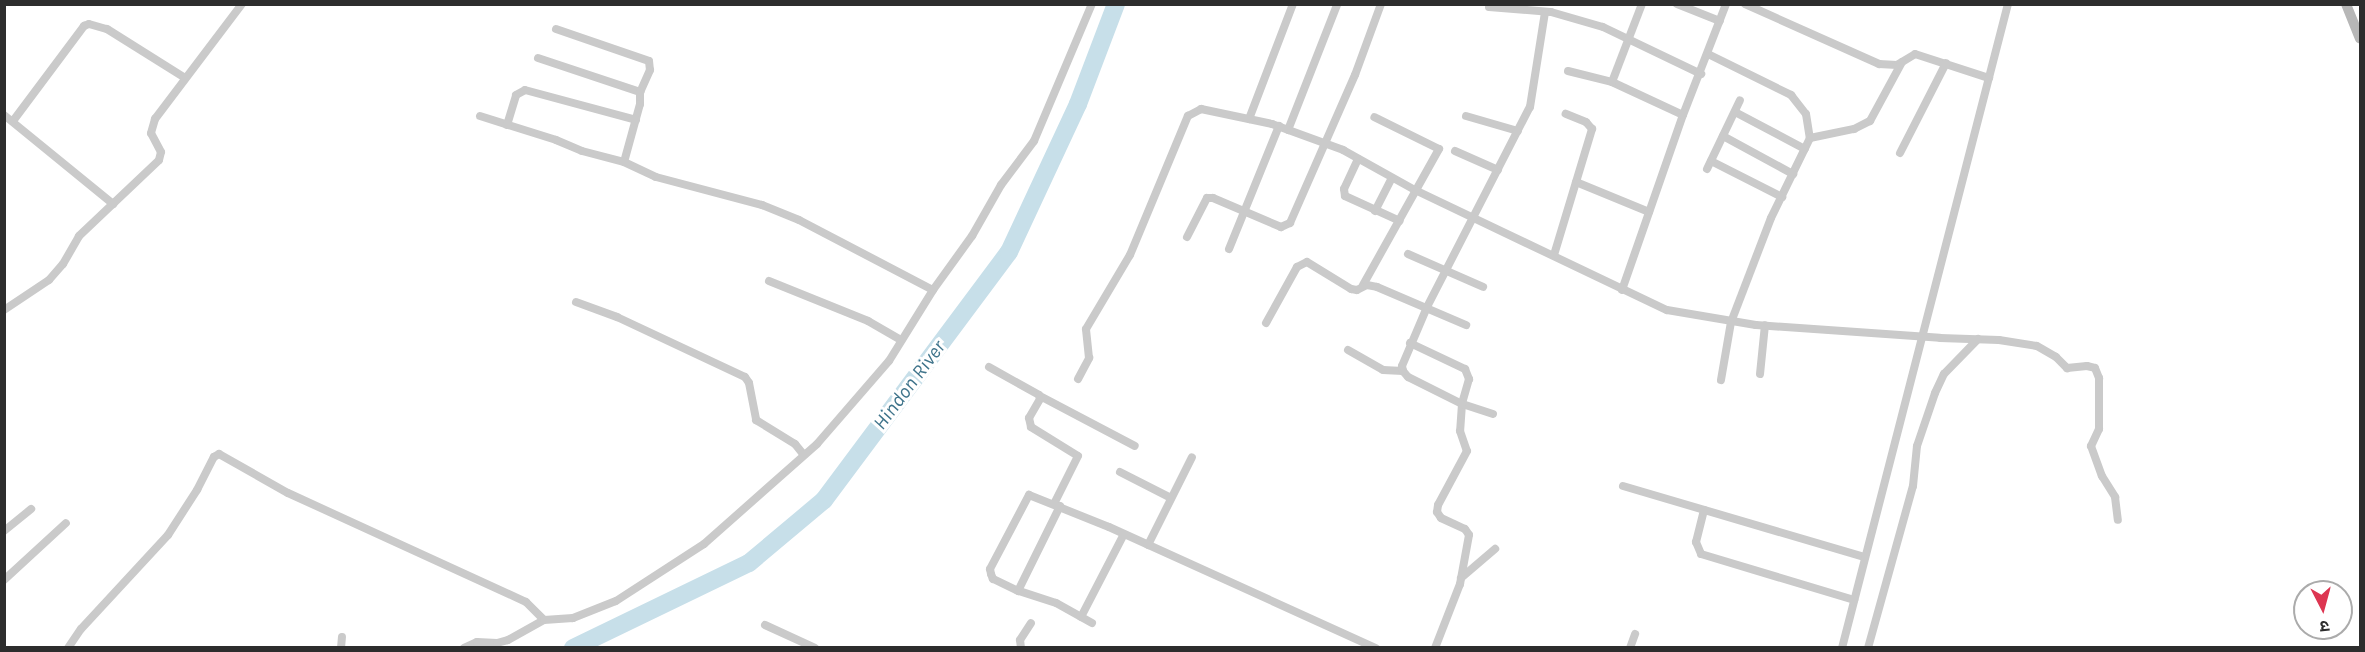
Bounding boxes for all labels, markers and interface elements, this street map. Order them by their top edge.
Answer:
water label: Hindon River [868,336,950,434]
north arrow [2293,580,2353,640]
text: उ [2319,616,2330,636]

